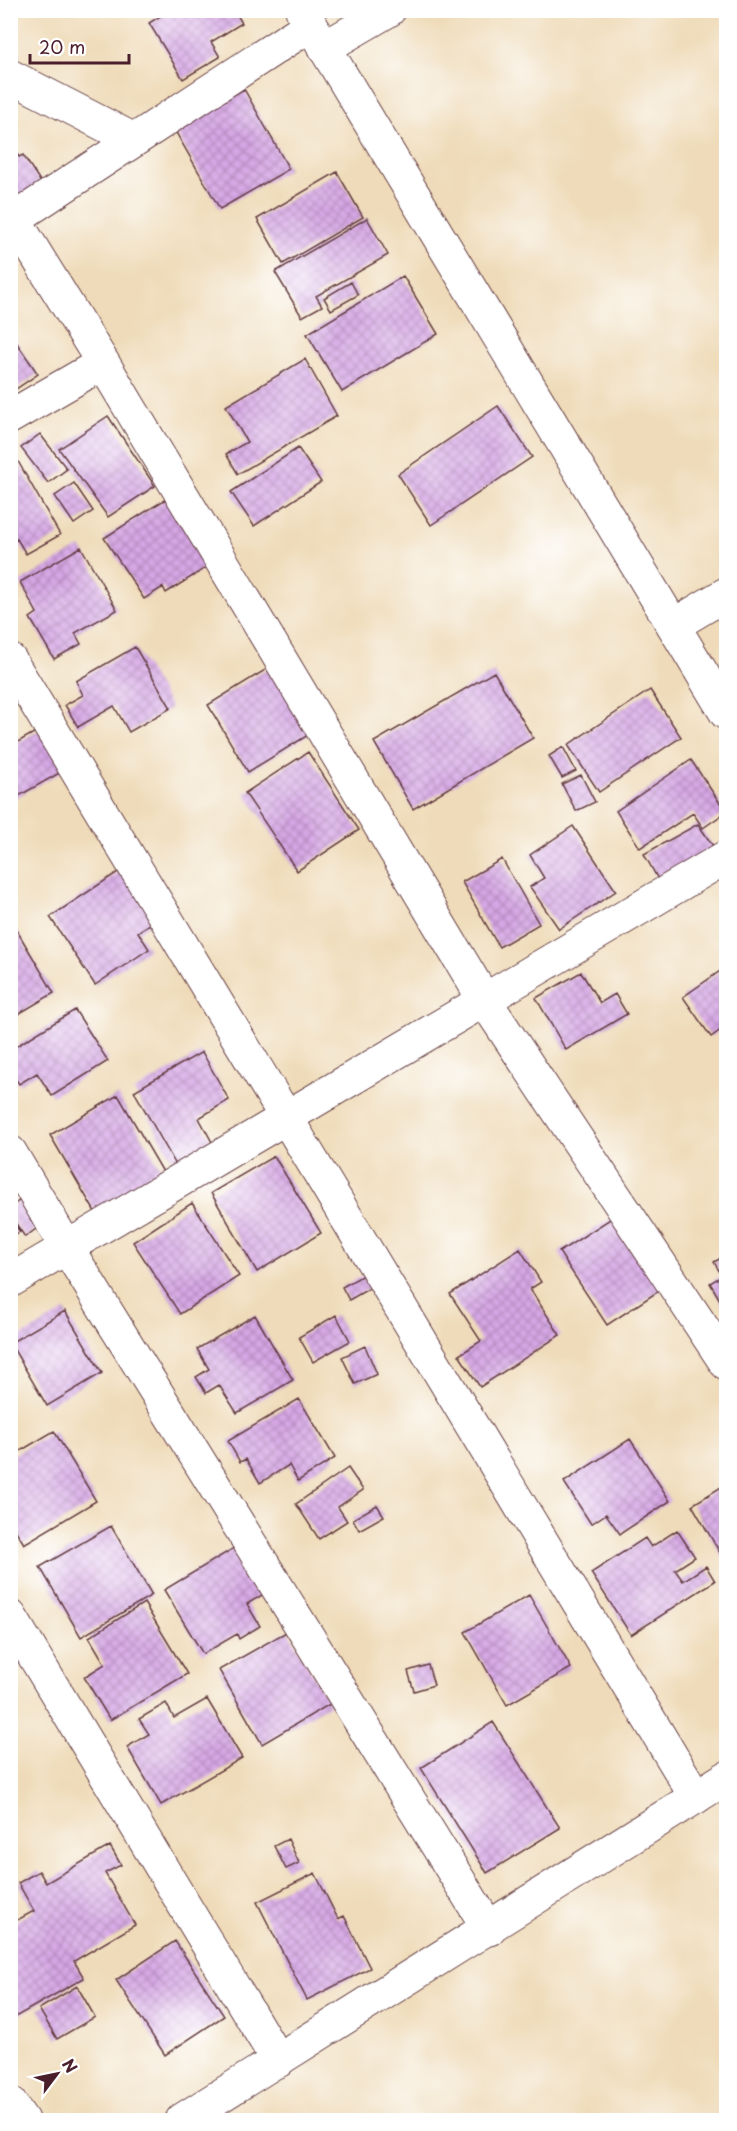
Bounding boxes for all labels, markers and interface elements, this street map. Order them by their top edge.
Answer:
scale bar [30,27,129,65]
text: 20 m [39,33,85,60]
north arrow [27,2044,87,2104]
text: N [57,2054,84,2077]

